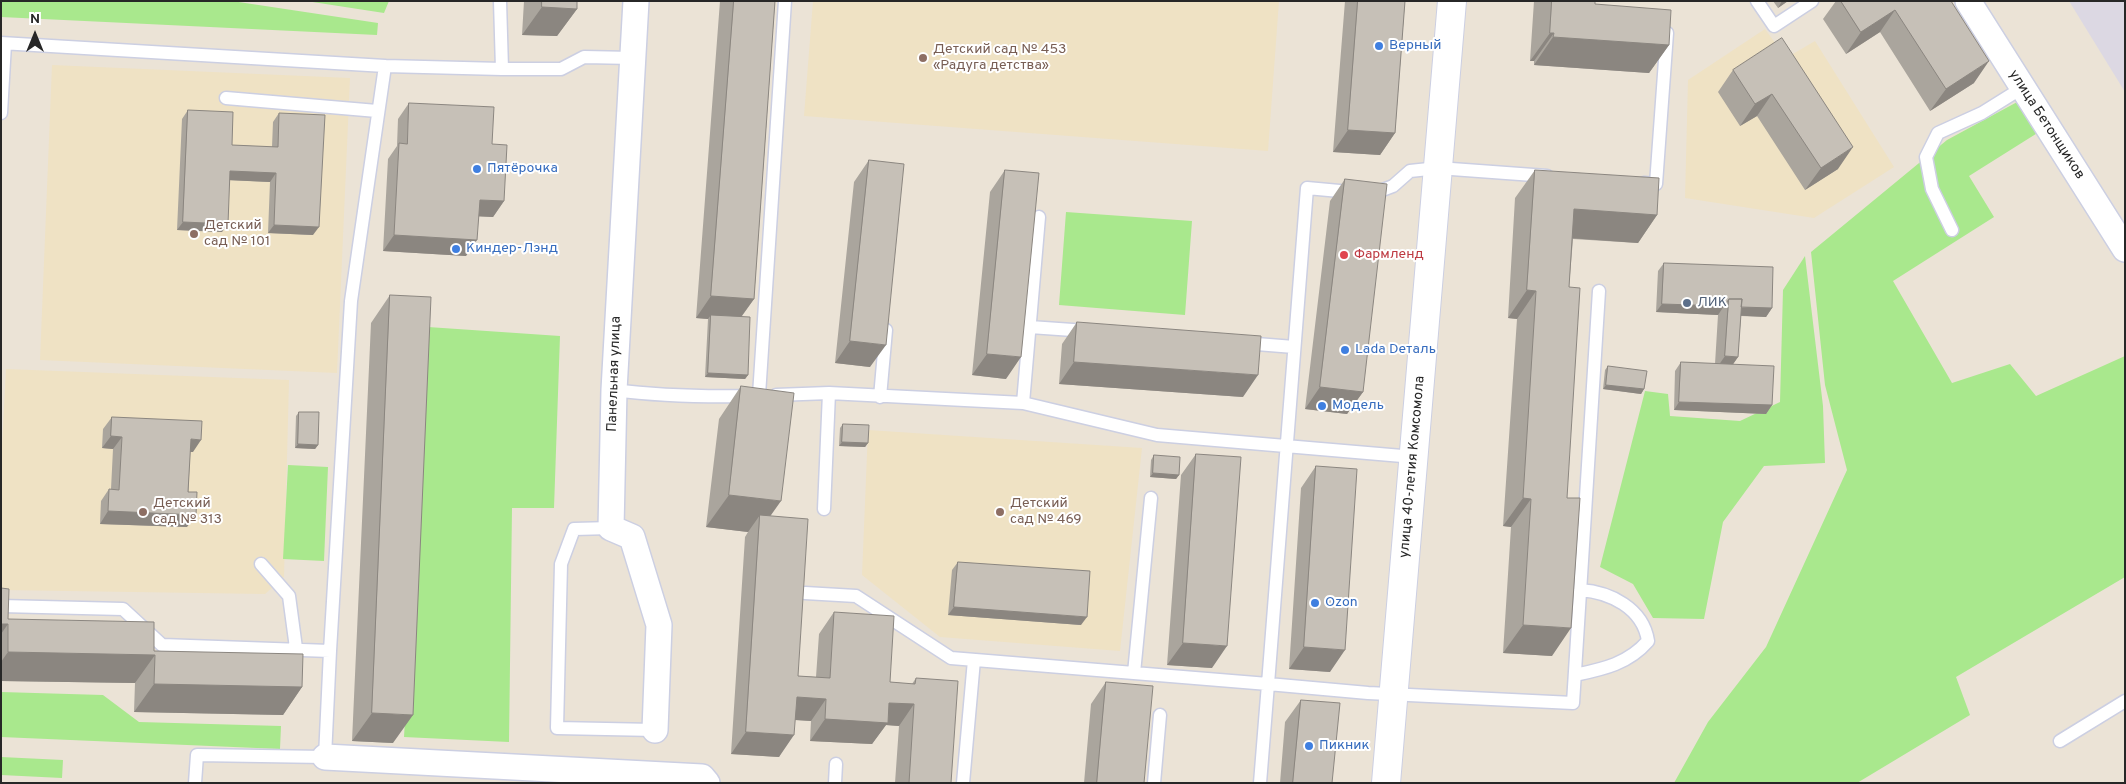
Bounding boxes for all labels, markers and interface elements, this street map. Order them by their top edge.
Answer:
north arrow [10,10,60,60]
text: N [30,11,40,28]
place label: Верный [1389,38,1441,54]
marker: Верный [1373,40,1385,52]
place label: Детский сад № 453 «Радуга детства» [933,42,1067,74]
marker: Детский сад № 453 «Радуга детства» [917,52,929,64]
street label: улица Бетонщиков [2004,67,2088,183]
place label: Пятёрочка [487,161,558,177]
marker: Пятёрочка [471,163,483,175]
place label: Детский сад № 101 [204,218,270,250]
marker: Детский сад № 101 [188,228,200,240]
place label: Киндер-Лэнд [466,241,558,257]
marker: Киндер-Лэнд [450,243,462,255]
place label: Фармленд [1354,247,1424,263]
marker: Фармленд [1338,249,1350,261]
place label: ЛИК [1697,295,1727,311]
marker: ЛИК [1681,297,1693,309]
street label: Панельная улица [605,316,625,432]
place label: Lada Dеталь [1355,342,1436,358]
marker: Lada Dеталь [1339,344,1351,356]
street label: улица 40-летия Комсомола [1397,375,1429,559]
place label: Модель [1332,398,1384,414]
marker: Модель [1316,400,1328,412]
place label: Детский сад № 313 [153,496,222,528]
place label: Детский сад № 469 [1010,496,1082,528]
marker: Детский сад № 313 [137,506,149,518]
marker: Детский сад № 469 [994,506,1006,518]
place label: Ozon [1325,595,1358,611]
marker: Ozon [1309,597,1321,609]
place label: Пикник [1319,738,1370,754]
marker: Пикник [1303,740,1315,752]

